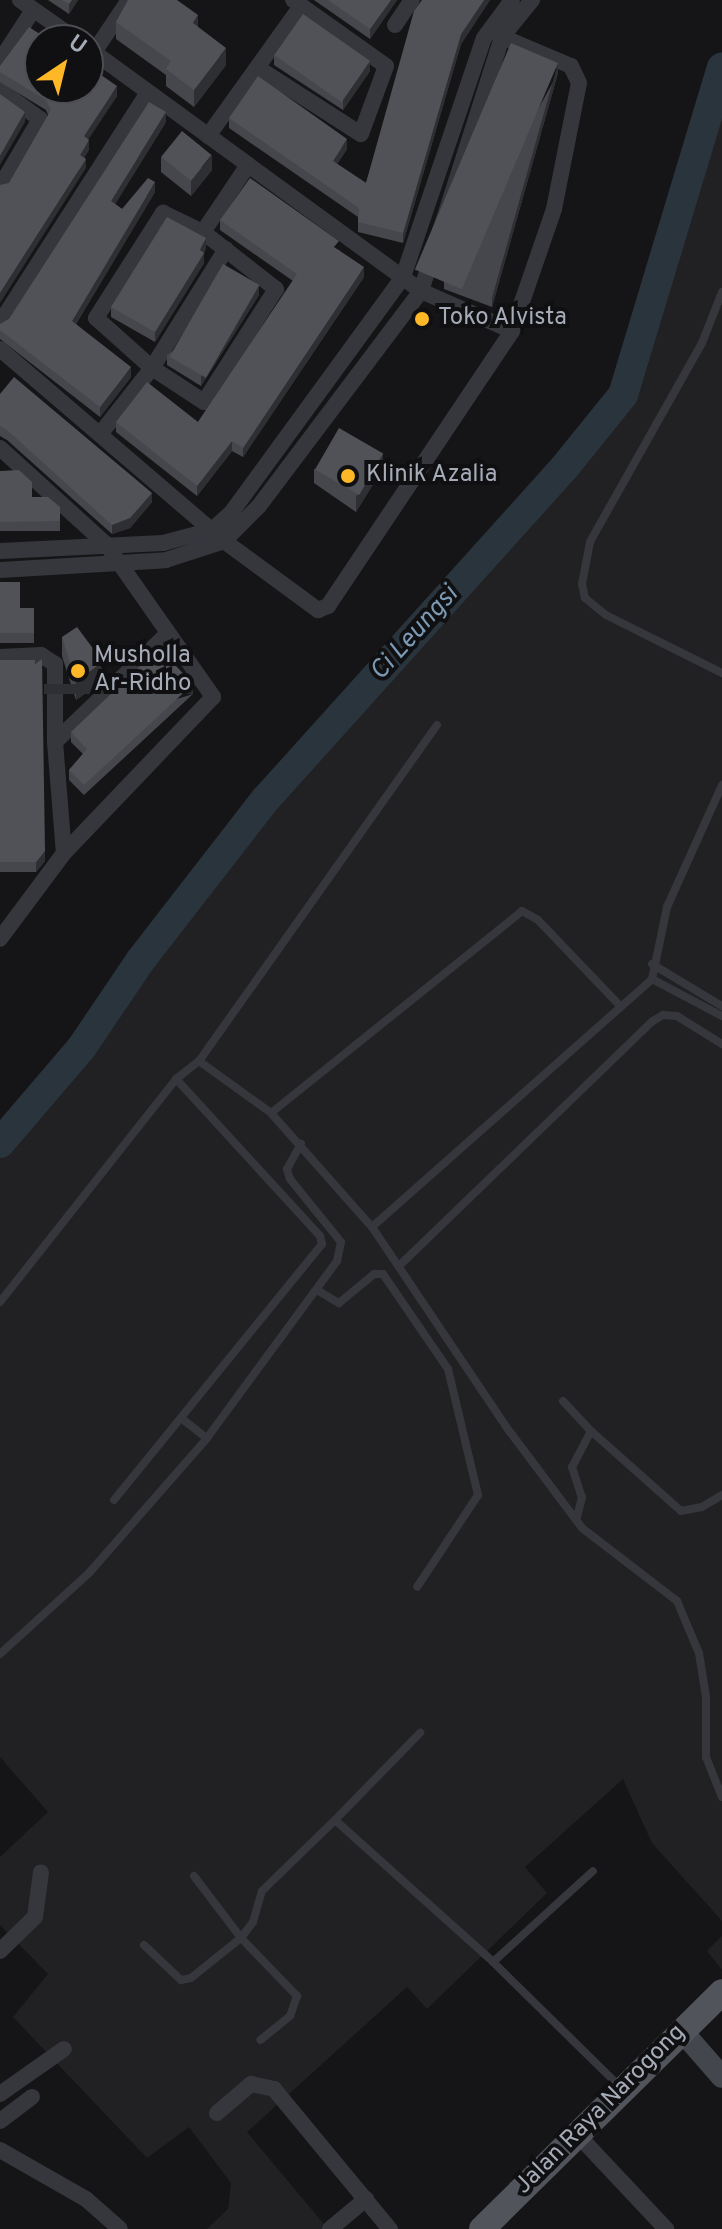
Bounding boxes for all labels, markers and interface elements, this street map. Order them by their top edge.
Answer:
north arrow [24,24,104,104]
text: U [63,30,91,61]
place label: Toko Alvista [438,305,568,333]
marker: Toko Alvista [413,310,431,328]
place label: Klinik Azalia [366,462,498,490]
marker: Klinik Azalia [337,465,359,487]
water label: Ci Leungsi [364,580,466,688]
place label: Musholla Ar-Ridho [94,643,191,699]
marker: Musholla Ar-Ridho [69,662,87,680]
street label: Jalan Raya Narogong [510,2019,692,2201]

